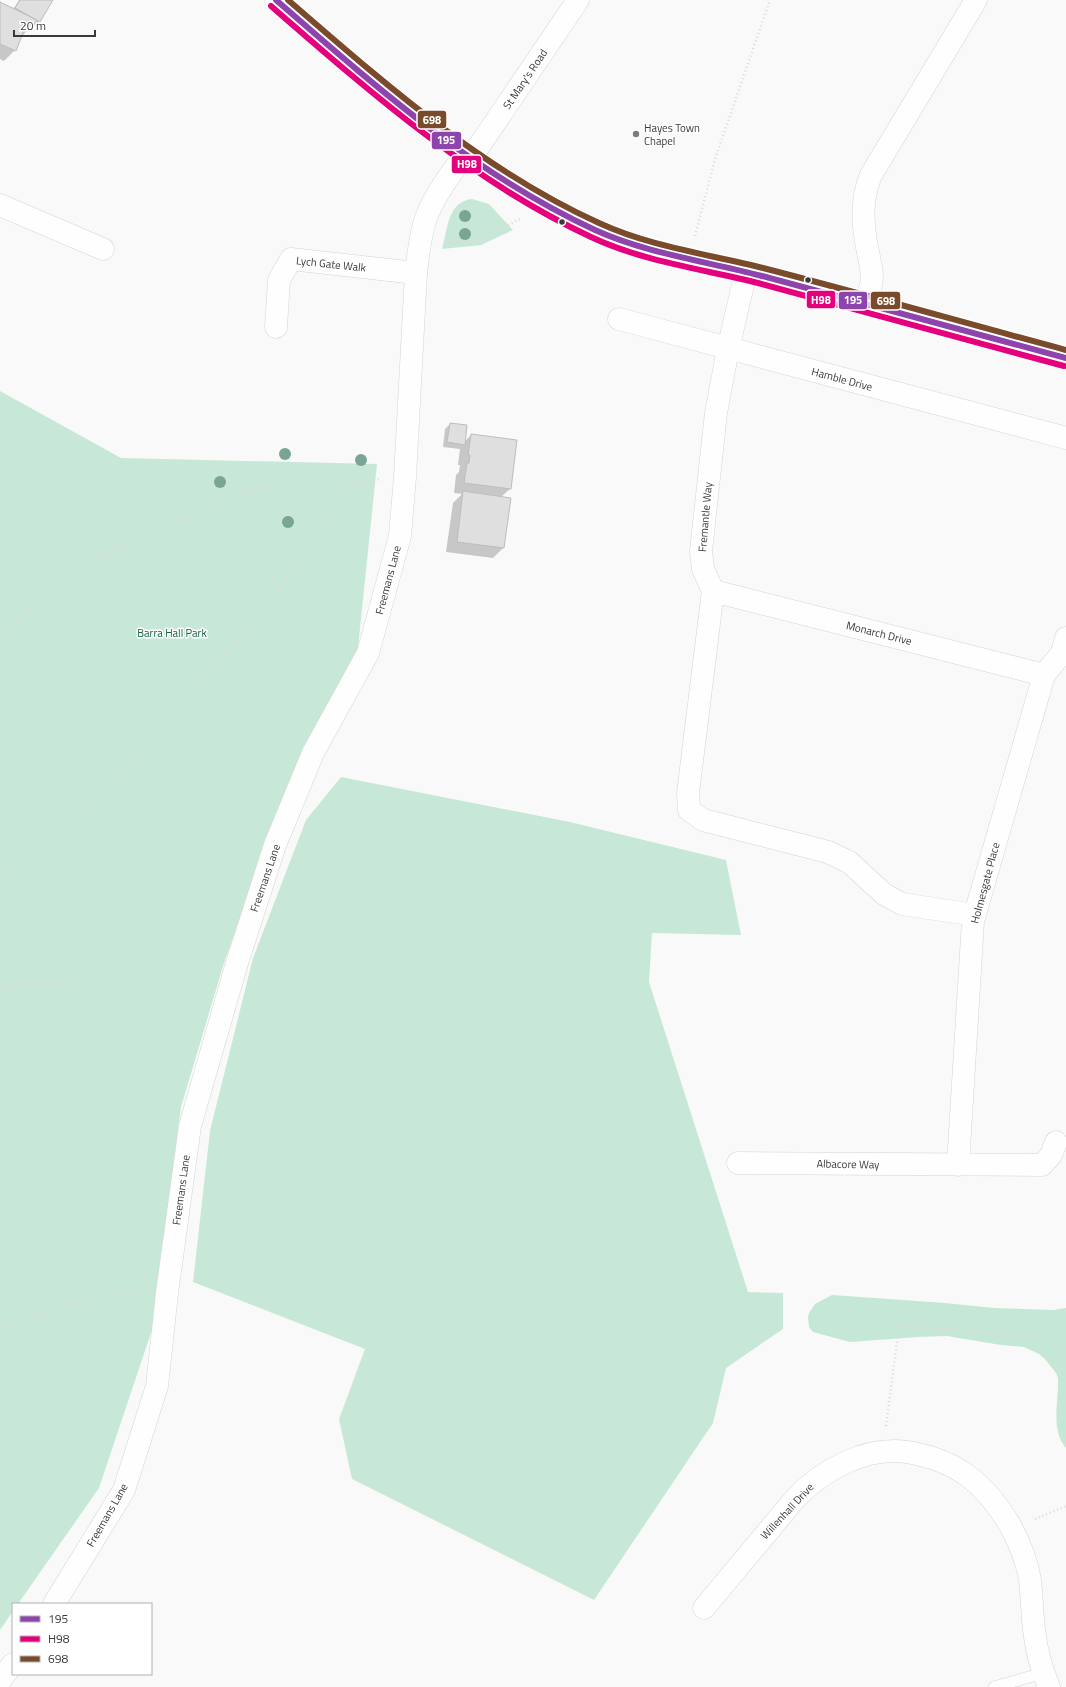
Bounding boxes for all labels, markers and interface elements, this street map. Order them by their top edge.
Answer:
scale bar [14,12,95,38]
text: 20 m [20,16,46,35]
street label: St Mary's Road [499,46,551,112]
line badge: 698 [417,110,447,129]
text: 698 [423,112,441,128]
place label: Hayes Town Chapel [644,120,700,149]
marker: Hayes Town Chapel [631,129,641,139]
line badge: 195 [431,131,462,150]
text: 195 [437,132,455,148]
line badge: H98 [451,155,482,174]
text: H98 [457,156,477,172]
unlabelled marker [557,217,567,227]
street label: Lych Gate Walk [295,252,367,276]
unlabelled marker [803,275,813,285]
line badge: H98 [806,290,836,309]
line badge: 195 [838,291,868,310]
line badge: 698 [870,291,901,310]
text: H98 [811,292,831,308]
text: 195 [844,292,862,308]
text: 698 [877,293,895,309]
street label: Hamble Drive [810,363,875,395]
street label: Fremantle Way [694,481,716,553]
street label: Freemans Lane [371,543,405,616]
street label: Monarch Drive [844,617,914,649]
park label: Barra Hall Park [137,625,207,641]
street label: Holmesgate Place [966,840,1004,925]
street label: Freemans Lane [246,842,284,914]
street label: Freemans Lane [168,1153,194,1226]
street label: Albacore Way [816,1155,880,1173]
street label: Willenhall Drive [757,1479,818,1543]
street label: Freemans Lane [82,1480,132,1550]
legend [12,1603,152,1675]
text: 195 [48,1609,68,1628]
text: H98 [48,1629,70,1648]
text: 698 [48,1649,68,1668]

